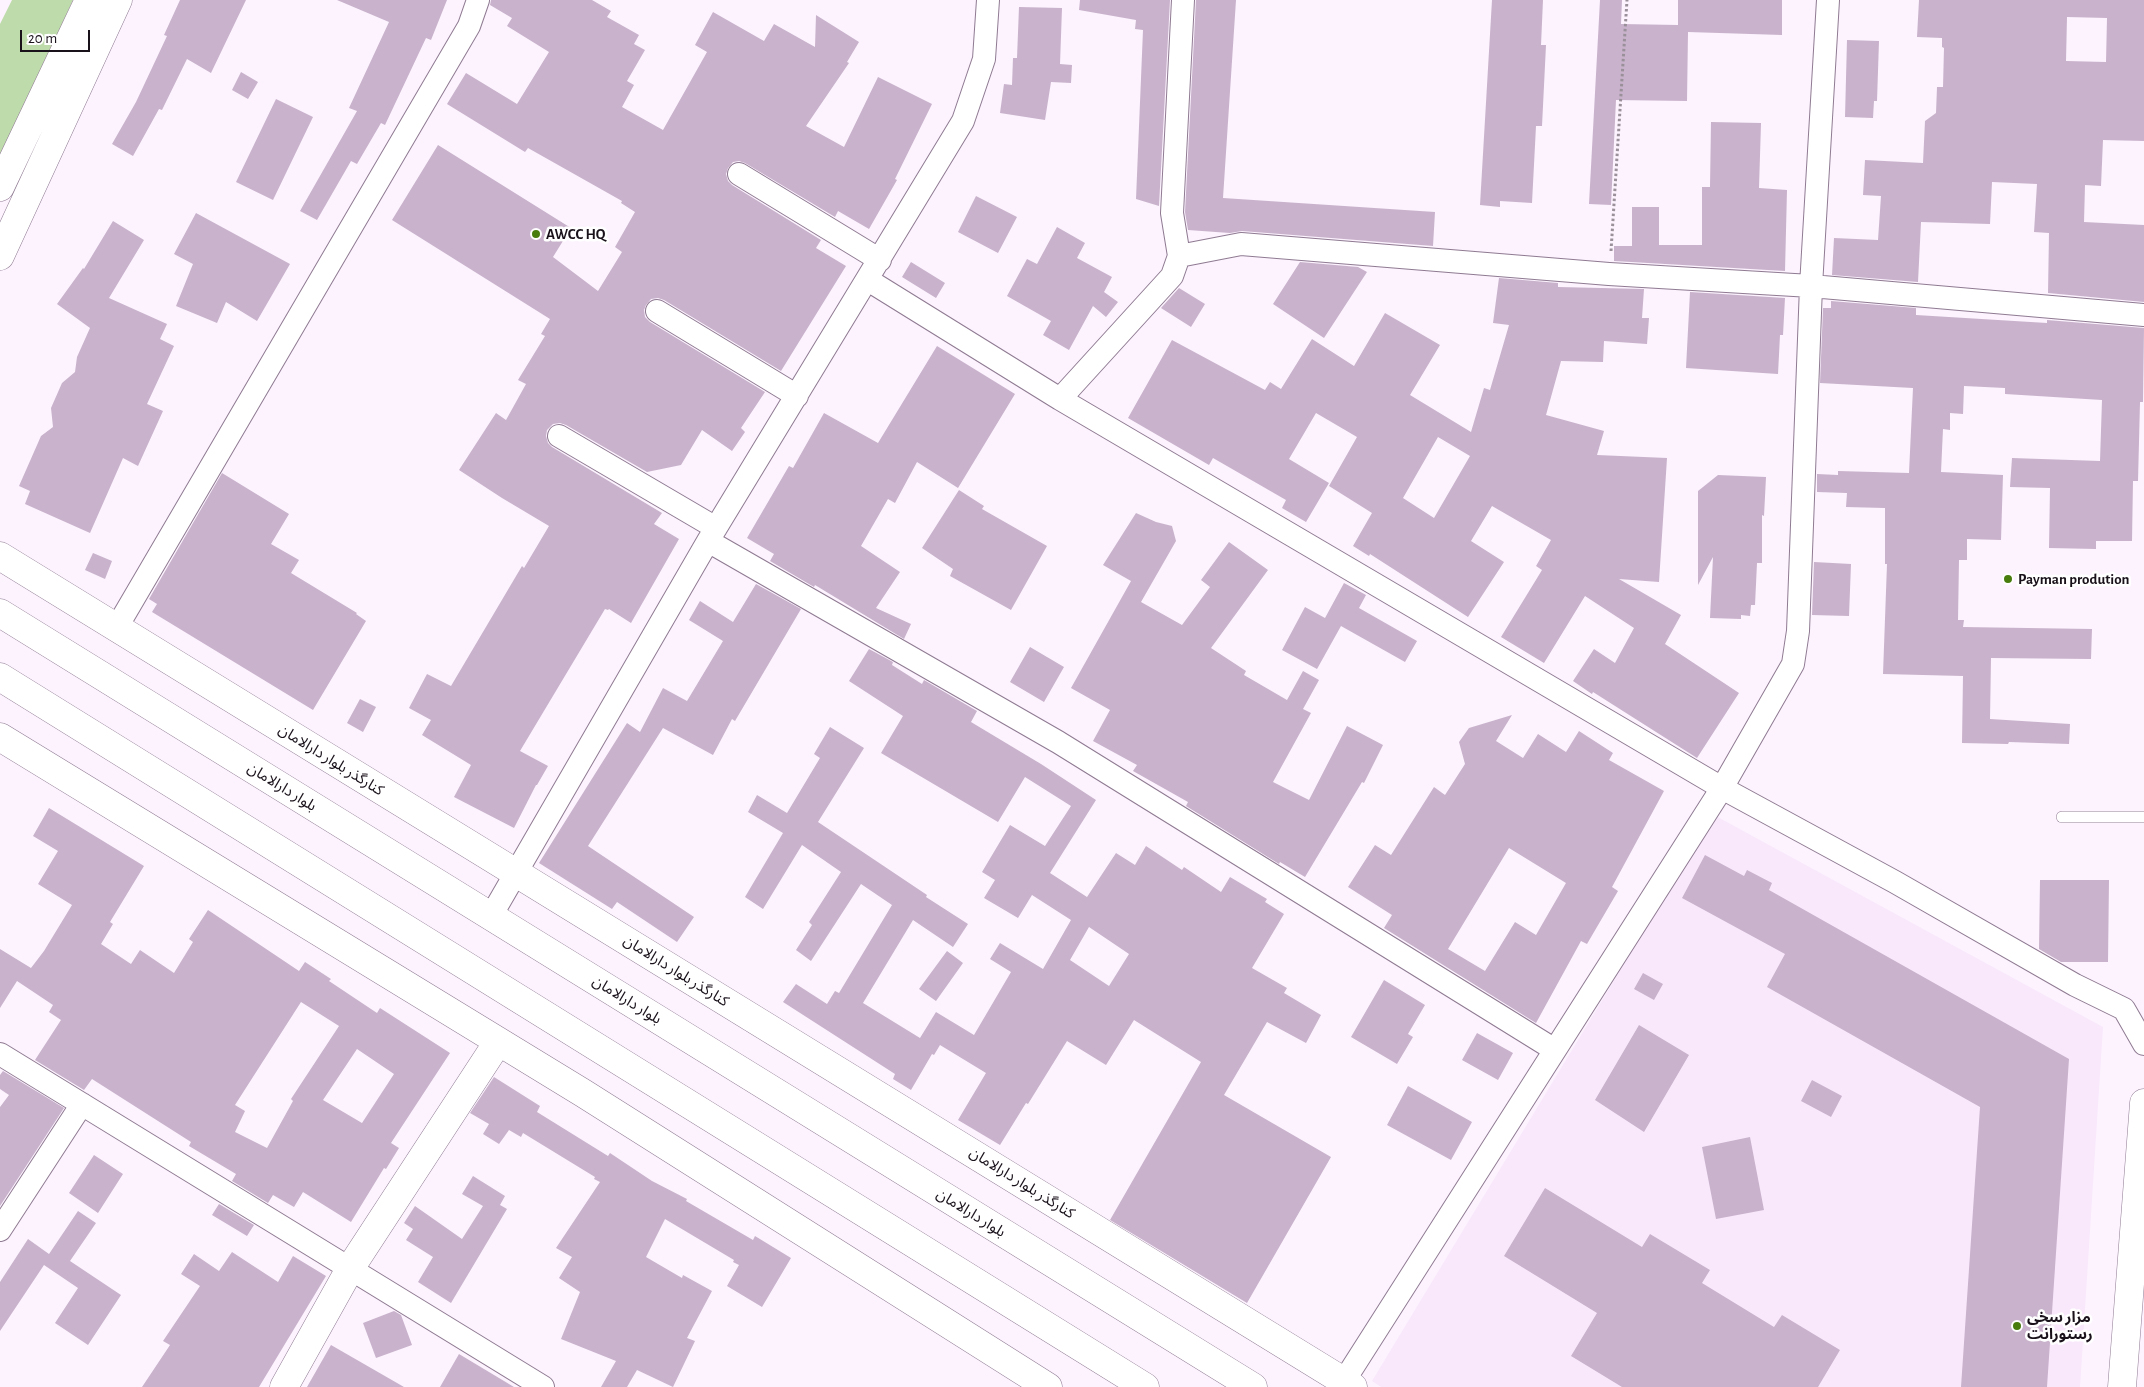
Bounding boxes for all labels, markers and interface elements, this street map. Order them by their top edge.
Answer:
scale bar [22,20,92,52]
text: 20 m [28,31,57,46]
place label: AWCC HQ [546,225,606,243]
marker: AWCC HQ [530,228,542,240]
place label: Payman prodution [2018,570,2129,588]
marker: Payman prodution [2002,573,2014,585]
street label: کنارگذر بلوار دارالامان [275,720,387,800]
street label: بلوار دارالامان [244,759,320,815]
street label: کنارگذر بلوار دارالامان [620,931,732,1011]
street label: بلوار دارالامان [589,972,665,1028]
street label: کنارگذر بلوار دارالامان [966,1143,1078,1223]
street label: بلوار دارالامان [933,1185,1009,1241]
place label: مزار سخی رستورانت [2027,1308,2093,1343]
marker: مزار سخی رستورانت [2011,1320,2023,1332]

